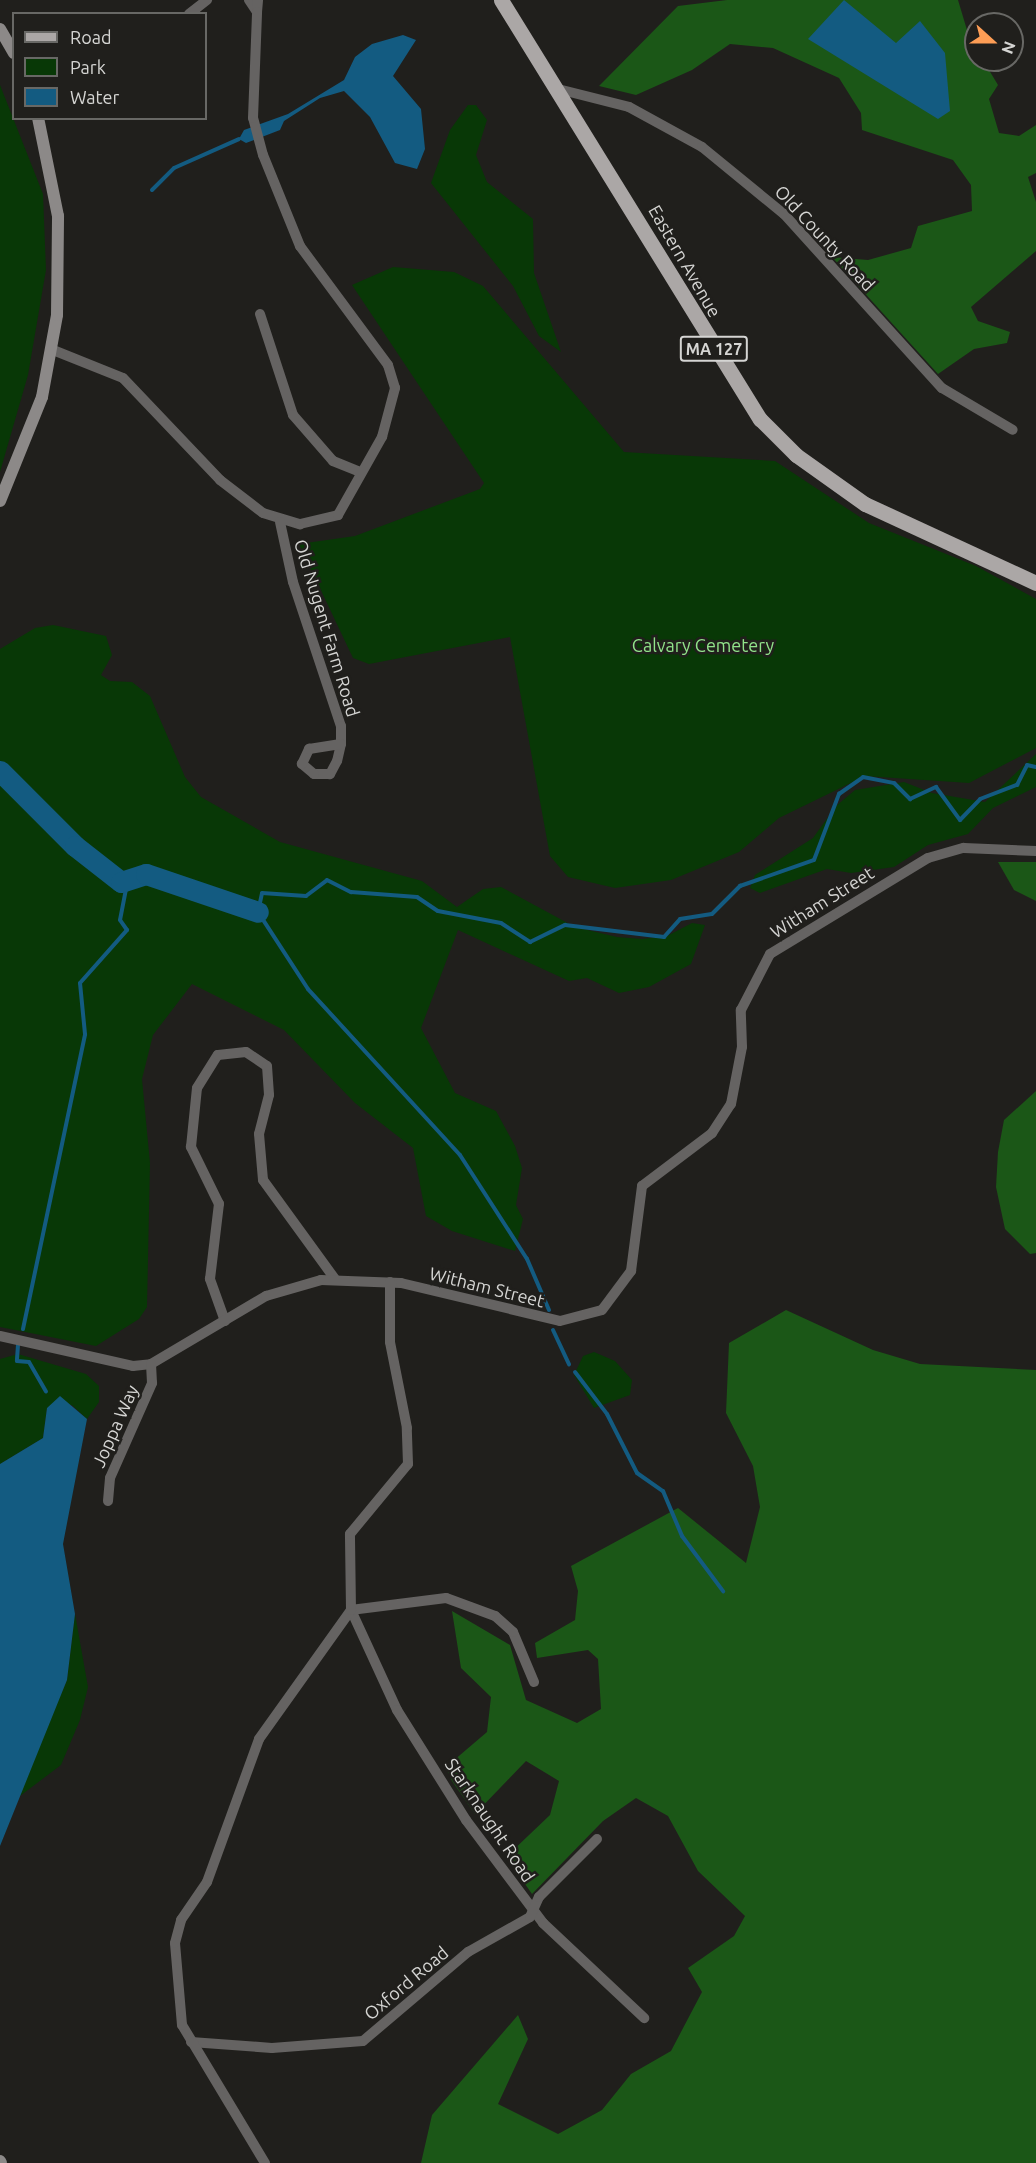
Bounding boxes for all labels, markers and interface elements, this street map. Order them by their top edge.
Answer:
legend [12,12,207,120]
north arrow [964,12,1024,72]
text: Road [70,27,112,47]
text: N [998,39,1019,57]
text: Park [70,57,106,77]
text: Water [70,87,119,107]
street label: Old County Road [770,181,880,295]
street label: Eastern Avenue [644,201,726,321]
road number: MA 127 [680,336,748,362]
street label: Old Nugent Farm Road [290,537,364,719]
park label: Calvary Cemetery [632,634,774,656]
street label: Witham Street [766,862,878,942]
street label: Witham Street [427,1262,547,1312]
street label: Joppa Way [87,1381,143,1471]
street label: Starknaught Road [441,1754,539,1886]
street label: Oxford Road [359,1942,453,2024]

